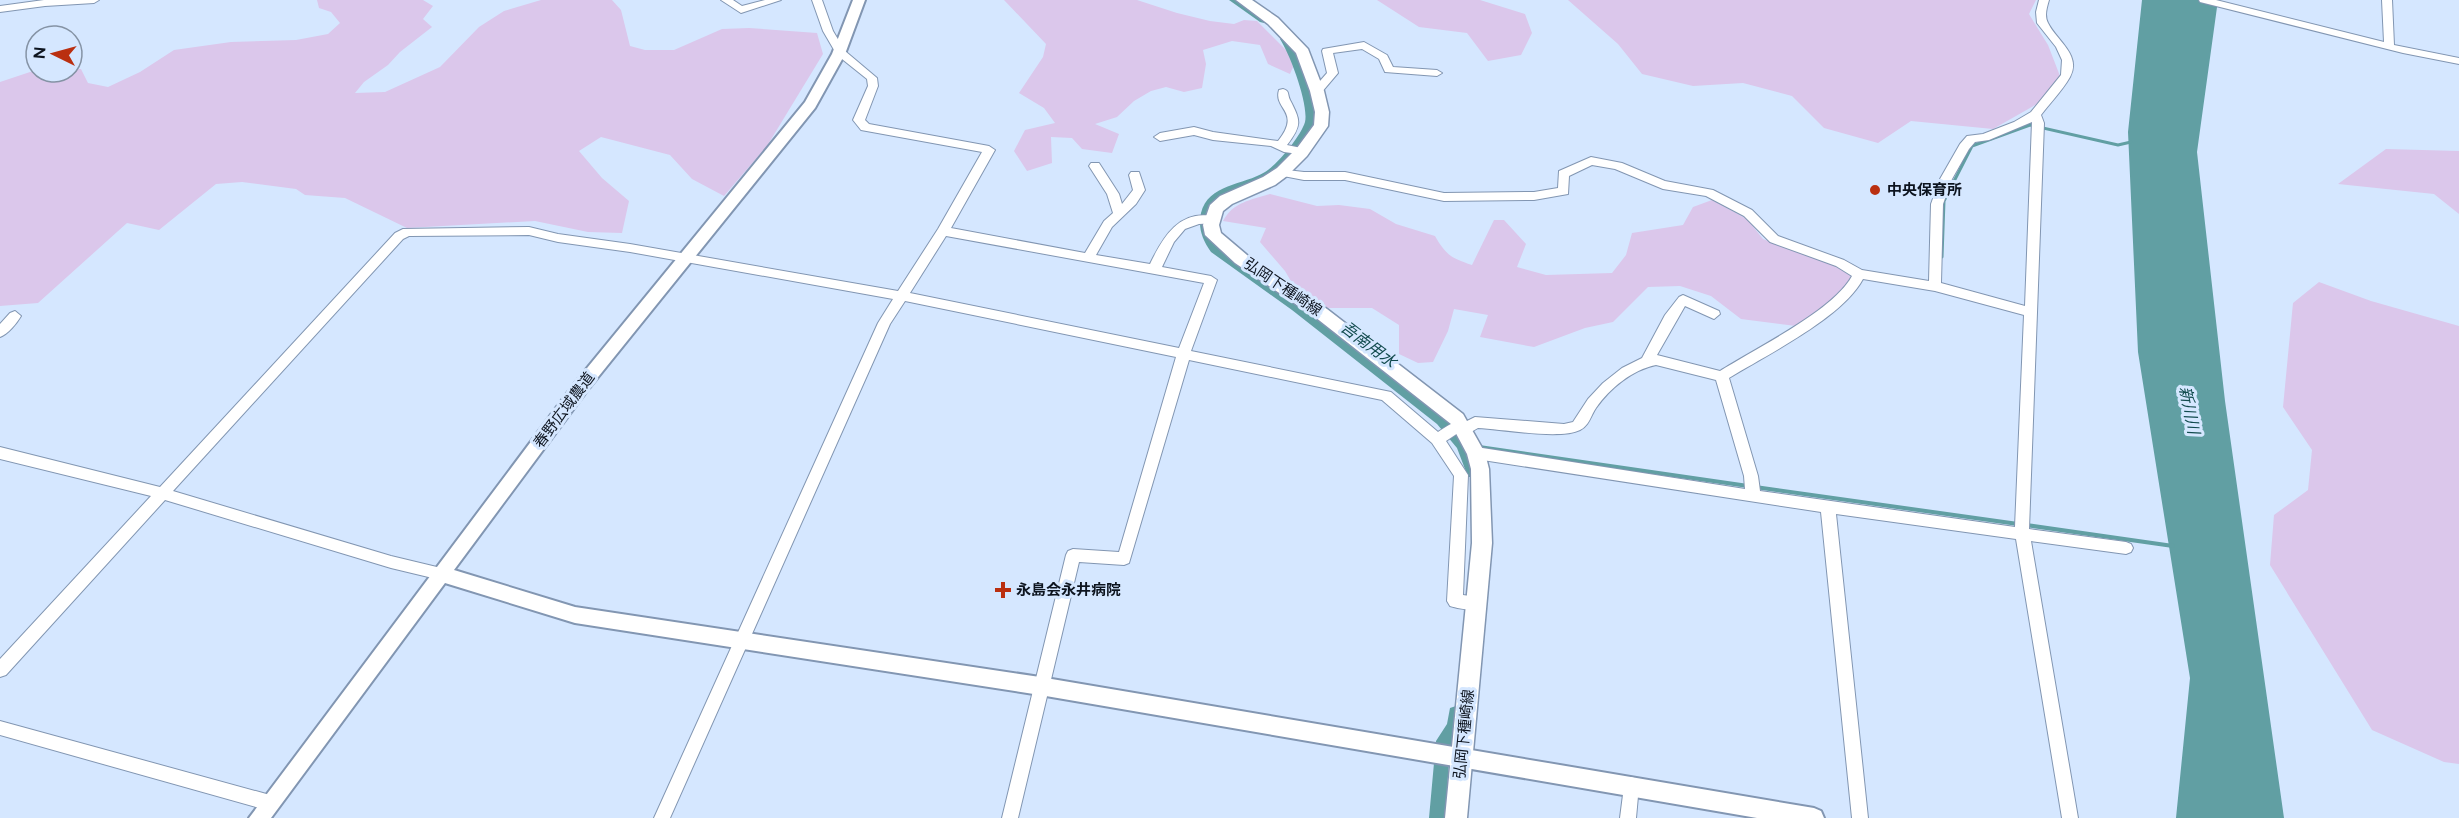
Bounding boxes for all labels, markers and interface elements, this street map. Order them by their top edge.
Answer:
north arrow [24,24,84,84]
text: N [30,46,50,60]
place label: 中央保育所 [1887,181,1962,199]
marker: 中央保育所 [1868,183,1882,197]
street label: 弘岡下種崎線 [1241,254,1325,320]
water label: 吾南用水 [1337,318,1402,372]
street label: 春野広域農道 [530,369,598,451]
water label: 新川川 [2176,385,2204,437]
marker: 永島会永井病院 [994,581,1012,599]
place label: 永島会永井病院 [1016,581,1121,599]
street label: 弘岡下種崎線 [1450,688,1478,780]

